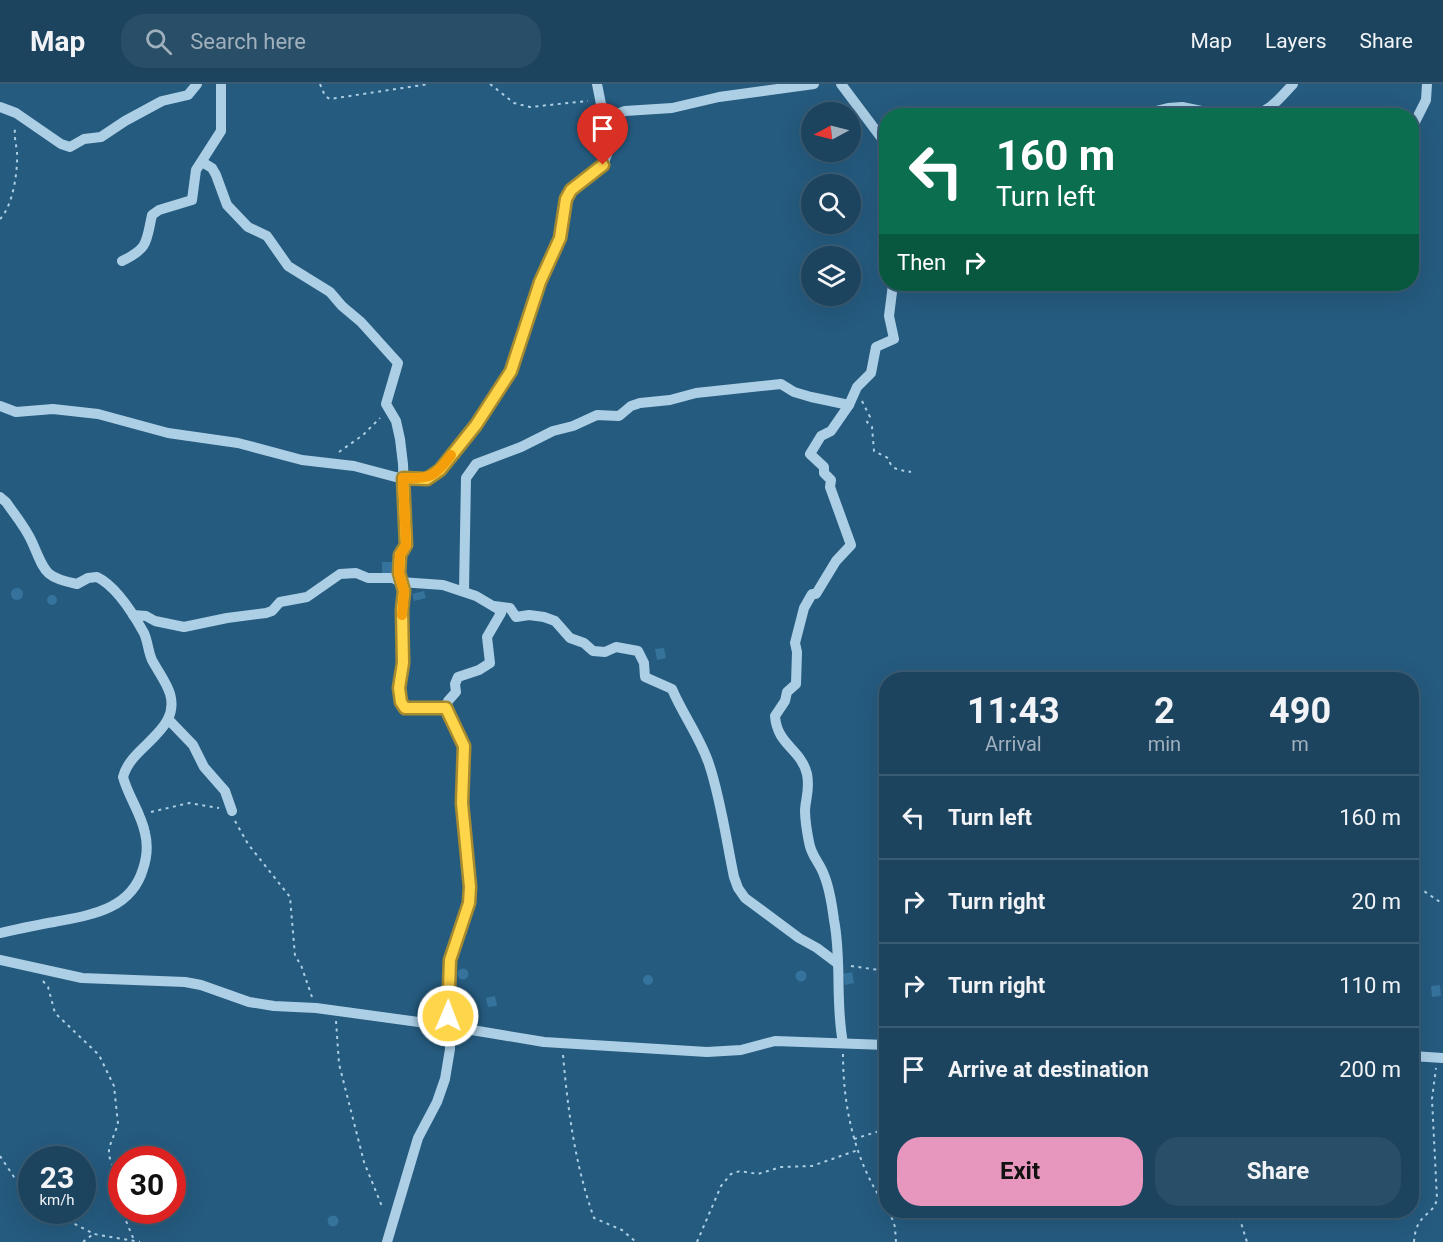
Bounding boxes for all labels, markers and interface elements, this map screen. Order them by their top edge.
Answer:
search box [121,14,541,68]
text: Map [30,25,85,58]
icon: search [142,25,175,58]
text: Search here [190,29,306,54]
text: Map [1190,29,1232,53]
text: Layers [1265,29,1326,53]
text: Share [1359,29,1413,53]
north arrow [801,102,861,162]
map controls [801,102,861,306]
pin [577,103,628,165]
icon: arrive [586,112,619,145]
text: 160 m [996,131,1115,180]
icon: left [897,132,975,210]
button: search [801,174,861,234]
text: Turn left [996,181,1096,213]
button: layers [801,246,861,306]
icon: right [958,246,991,279]
text: Then [897,250,946,275]
text: 11:43 [967,690,1060,732]
text: 2 [1154,690,1175,732]
text: 490 [1269,690,1331,732]
text: Arrival [985,732,1042,756]
text: min [1148,732,1181,756]
text: m [1291,732,1309,756]
icon: left [897,801,930,834]
text: Turn left [948,805,1032,830]
text: 160 m [1339,805,1401,830]
icon: right [897,885,930,918]
text: Turn right [948,889,1045,914]
text: 20 m [1352,889,1401,914]
icon: right [897,969,930,1002]
text: Turn right [948,973,1045,998]
text: 110 m [1339,973,1401,998]
position arrow [416,984,480,1048]
icon: arrive [897,1053,930,1086]
text: Arrive at destination [948,1057,1149,1082]
text: 200 m [1339,1057,1401,1082]
button: Exit [897,1137,1143,1206]
button: Share [1155,1137,1401,1206]
speed limit sign: 30 [108,1146,186,1224]
text: 23 [40,1160,74,1195]
text: km/h [39,1191,75,1209]

